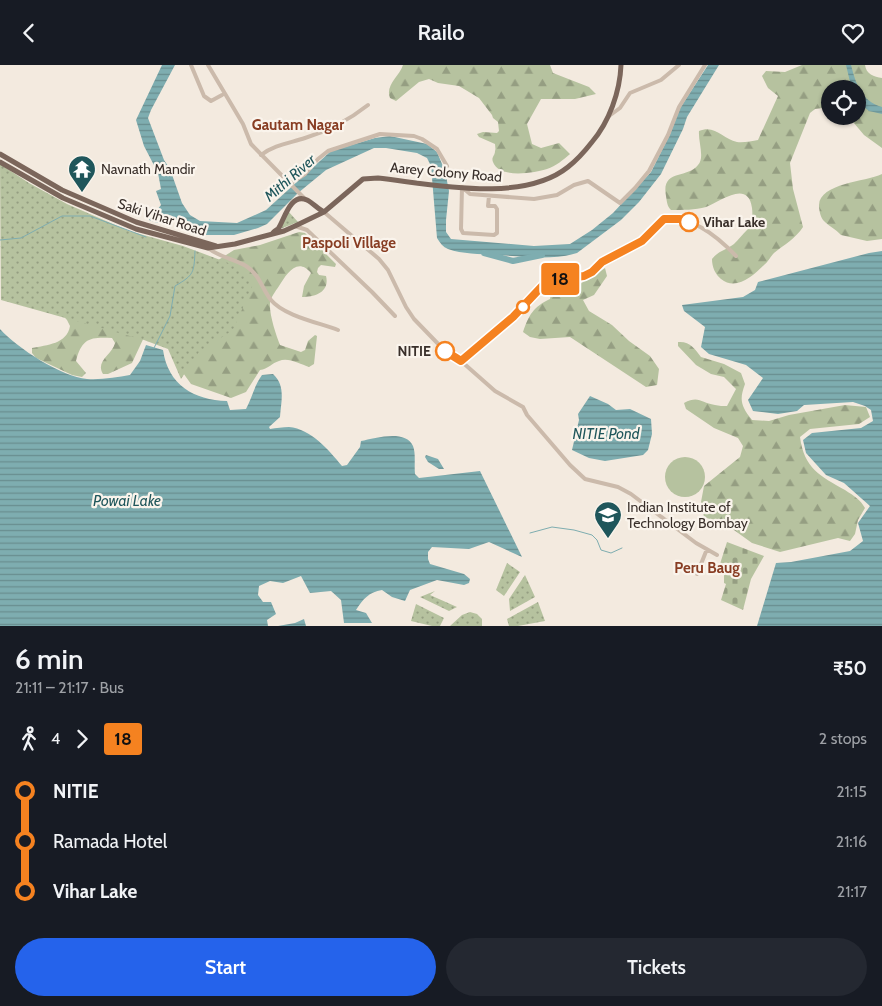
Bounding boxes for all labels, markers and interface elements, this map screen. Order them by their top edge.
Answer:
icon: back [15,19,43,47]
text: Railo [417,19,465,46]
icon: heart [839,19,867,47]
map controls [821,80,866,125]
button: locate [821,80,866,125]
district label: Gautam Nagar [252,116,344,134]
water label: Mithi River [260,150,320,206]
temple icon: Navnath Mandir [67,154,97,193]
street label: Aarey Colony Road [389,158,503,186]
place label: Navnath Mandir [101,160,196,178]
street label: Saki Vihar Road [116,194,208,240]
marker: Vihar Lake [679,212,699,232]
place label: Vihar Lake [703,213,765,231]
district label: Paspoli Village [302,234,396,252]
line badge: 18 [538,263,582,295]
text: 18 [551,268,569,290]
unlabelled marker [516,300,530,314]
marker: NITIE [435,341,455,361]
place label: NITIE [397,342,431,360]
water label: NITIE Pond [572,425,641,443]
water label: Powai Lake [93,492,161,510]
place label: Indian Institute of Technology Bombay [627,498,748,532]
school or university icon: Indian Institute of Technology Bombay [593,500,623,539]
district label: Peru Baug [674,559,740,577]
text: 6 min [15,642,83,676]
text: ₹50 [833,657,867,680]
text: 21:11 – 21:17 · Bus [15,678,124,697]
icon: walk [15,725,43,753]
icon: forward [68,725,96,753]
text: 18 [114,728,132,750]
text: 4 [51,729,60,748]
text: 2 stops [819,729,867,748]
text: NITIE [53,780,98,803]
text: 21:15 [836,782,867,801]
text: Ramada Hotel [53,830,167,853]
text: 21:16 [836,832,867,851]
text: Vihar Lake [53,880,137,903]
text: 21:17 [837,882,867,901]
button: Start [15,938,436,996]
button: Tickets [446,938,867,996]

